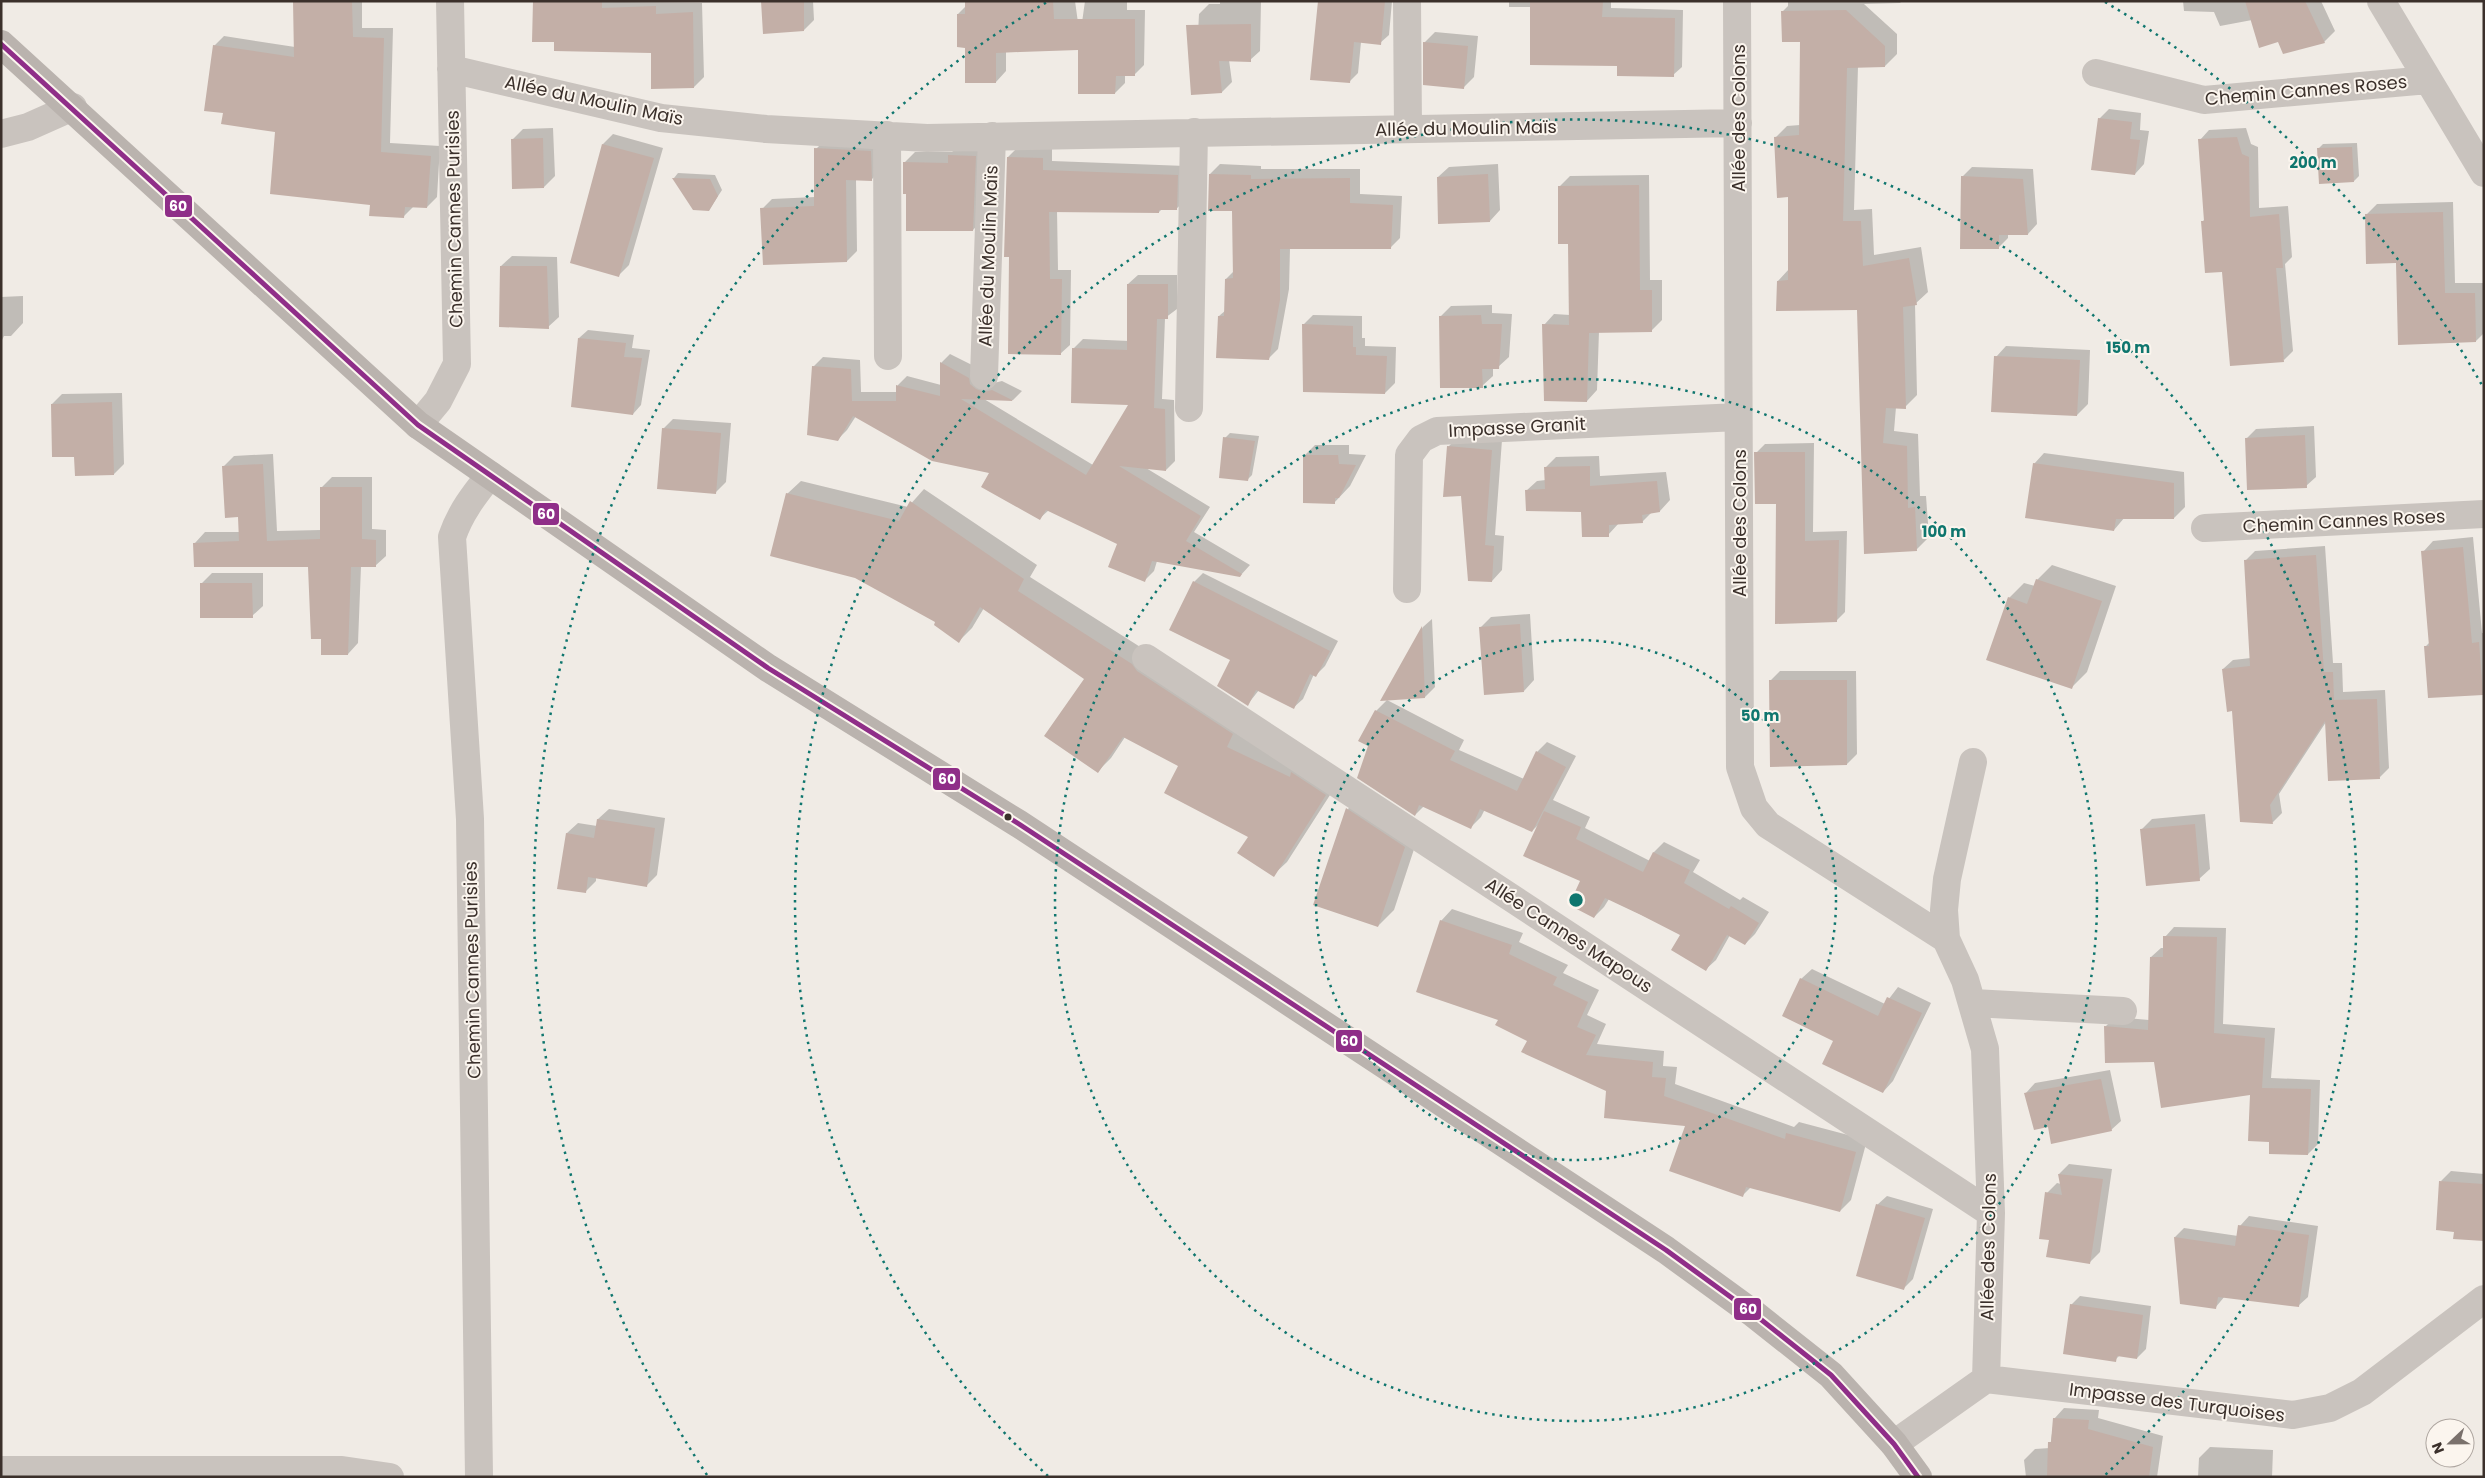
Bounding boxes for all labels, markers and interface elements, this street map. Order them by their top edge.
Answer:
street label: Allée des Colons [1726,44,1751,192]
street label: Allée du Moulin Maïs [502,69,686,131]
street label: Chemin Cannes Roses [2204,69,2408,111]
street label: Chemin Cannes Purisies [440,110,468,328]
street label: Allée du Moulin Maïs [1375,114,1557,142]
text: 200 m [2289,152,2337,173]
street label: Allée du Moulin Maïs [972,165,1004,347]
line badge: 60 [164,194,193,218]
text: 60 [169,196,187,216]
text: 150 m [2106,337,2150,358]
street label: Impasse Granit [1448,411,1586,443]
street label: Allée des Colons [1727,449,1752,597]
line badge: 60 [532,502,560,526]
street label: Chemin Cannes Roses [2242,503,2446,539]
text: 60 [537,504,555,524]
text: 100 m [1922,521,1966,542]
text: 50 m [1741,705,1779,726]
line badge: 60 [932,767,961,791]
text: 60 [938,769,956,789]
unlabelled marker [1003,812,1013,822]
street label: Chemin Cannes Purisies [458,861,486,1079]
street label: Allée Cannes Mapous [1480,871,1658,999]
centre of rings [1567,891,1585,909]
line badge: 60 [1335,1029,1363,1053]
text: 60 [1340,1031,1358,1051]
street label: Allée des Colons [1974,1173,2002,1321]
line badge: 60 [1733,1297,1762,1321]
text: 60 [1739,1299,1757,1319]
street label: Impasse des Turquoises [2068,1376,2286,1428]
north arrow [2425,1418,2475,1468]
text: N [2427,1439,2449,1456]

